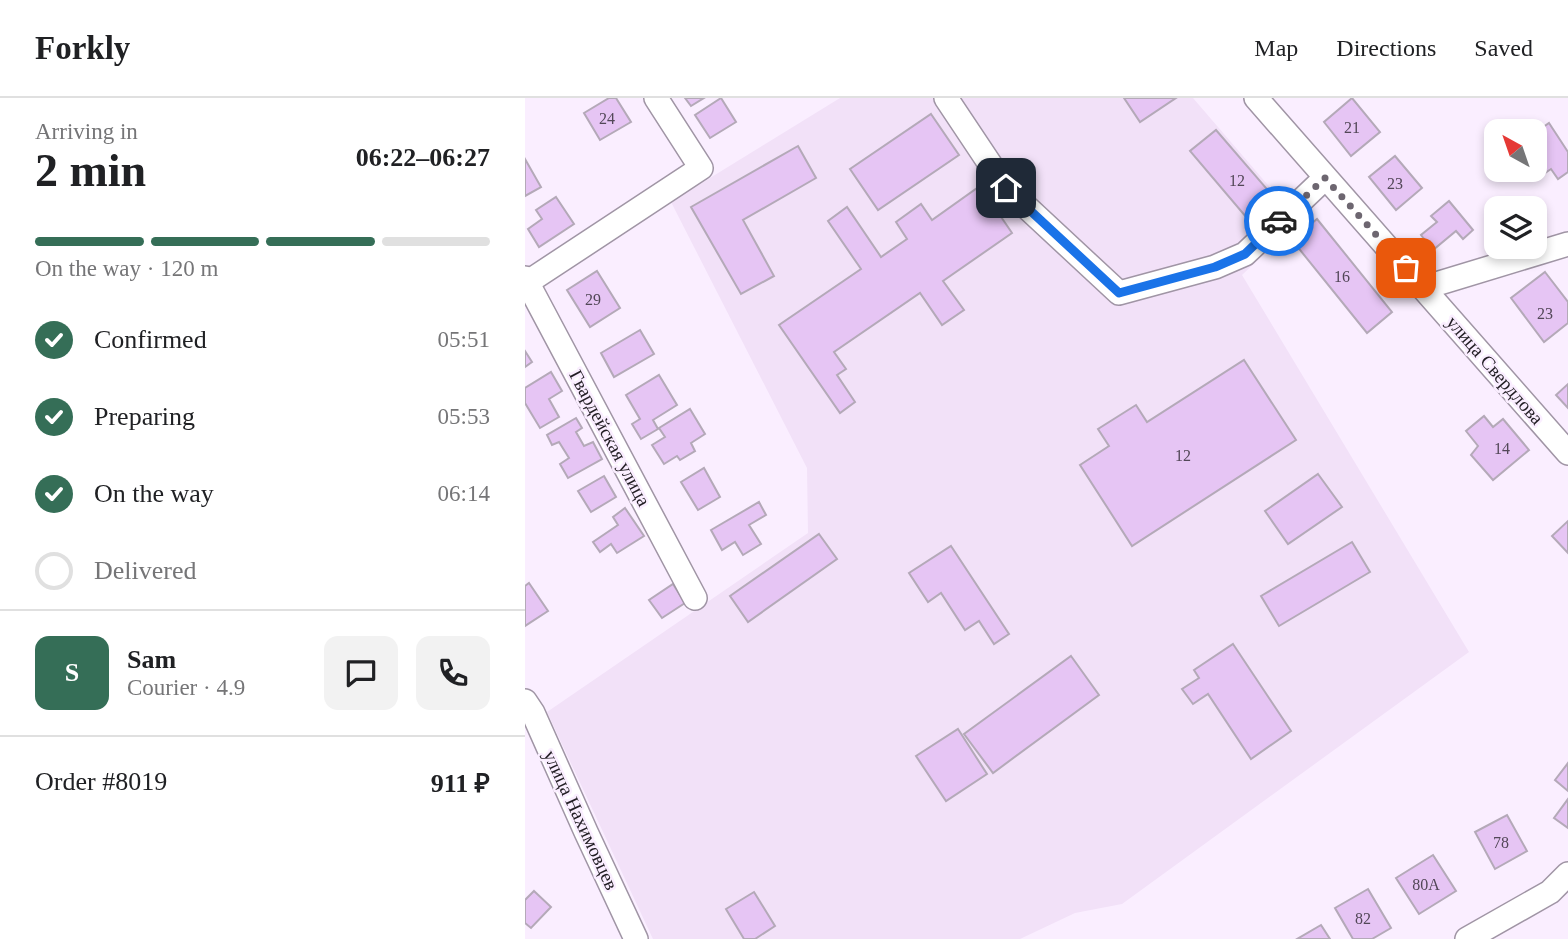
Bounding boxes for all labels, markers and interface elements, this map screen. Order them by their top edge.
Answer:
text: Forkly [35,30,130,66]
text: Map [1254,35,1298,61]
text: Directions [1336,35,1436,61]
text: Saved [1474,35,1533,61]
house number: 24 [599,110,615,127]
text: Arriving in [35,119,138,144]
house number: 21 [1344,119,1360,136]
north arrow [1484,119,1547,182]
map controls [1484,119,1547,259]
text: 06:22–06:27 [356,143,490,172]
text: 2 min [35,145,146,196]
pin [976,158,1036,218]
icon: home [987,169,1025,207]
house number: 12 [1229,172,1245,189]
house number: 23 [1387,175,1403,192]
courier [1244,186,1314,256]
button: layers [1484,196,1547,259]
icon: car [1260,202,1298,240]
pin [1376,238,1436,298]
icon: bag [1387,249,1425,287]
text: On the way · 120 m [35,256,218,281]
house number: 16 [1334,268,1350,285]
house number: 29 [585,291,601,308]
house number: 23 [1537,305,1553,322]
street label: улица Свердлова [1442,312,1548,429]
icon: check [35,321,73,359]
text: Confirmed [94,325,207,354]
text: 05:51 [438,327,490,352]
street label: Гвардейская улица [565,366,655,510]
icon: check [35,398,73,436]
text: Preparing [94,402,195,431]
text: 05:53 [438,404,490,429]
house number: 14 [1494,440,1510,457]
house number: 12 [1175,447,1191,464]
icon: check [35,475,73,513]
text: On the way [94,479,214,508]
text: 06:14 [438,481,490,506]
text: Delivered [94,556,197,585]
button: chat [324,636,398,710]
button: phone [416,636,490,710]
text: Sam [127,645,176,674]
text: S [65,658,79,687]
text: Courier · 4.9 [127,675,245,700]
street label: улица Нахимовцев [539,747,623,893]
text: Order #8019 [35,767,167,796]
text: 911 ₽ [431,769,490,798]
house number: 78 [1493,834,1509,851]
house number: 80А [1412,876,1440,893]
house number: 82 [1355,910,1371,927]

